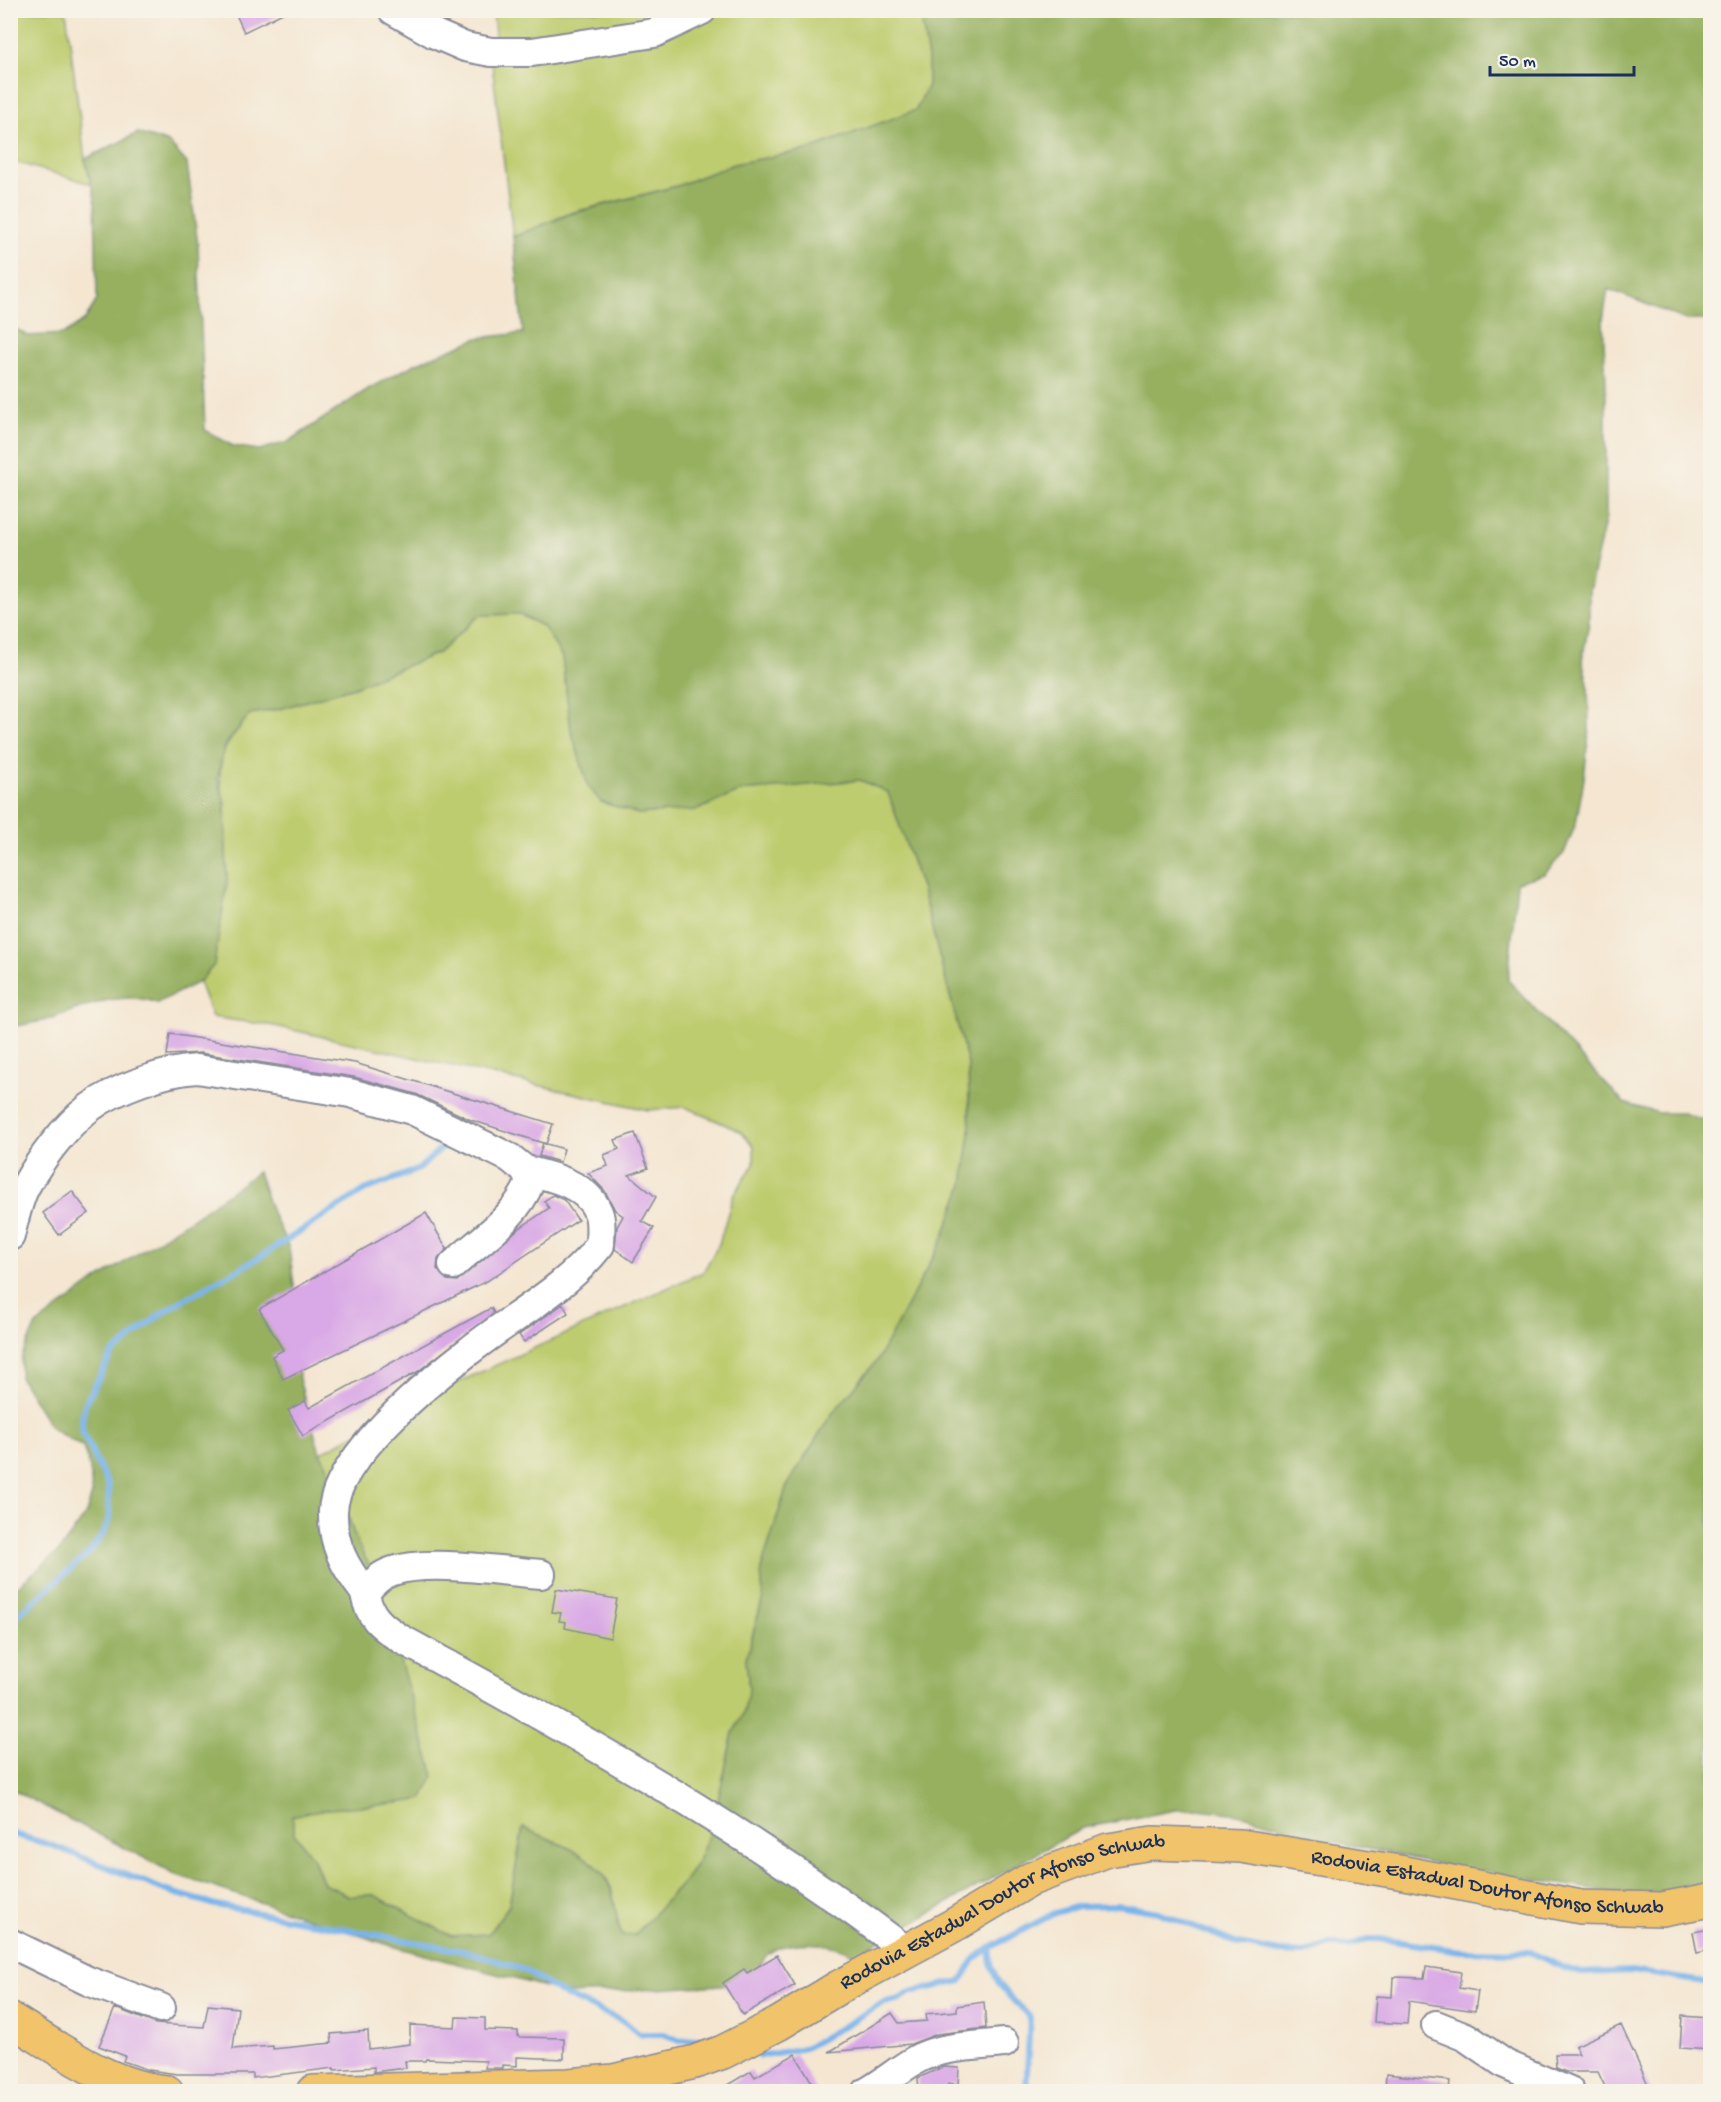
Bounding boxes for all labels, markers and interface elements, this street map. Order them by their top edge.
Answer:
scale bar [1490,39,1634,77]
text: 50 m [1499,52,1536,73]
street label: Rodovia Estadual Doutor Afonso Schwab [836,1830,1166,1996]
street label: Rodovia Estadual Doutor Afonso Schwab [1309,1845,1664,1922]

